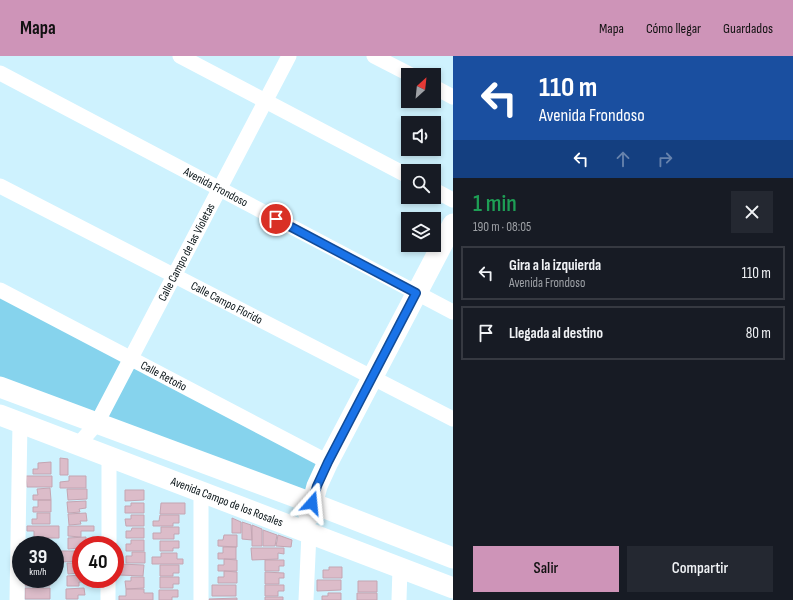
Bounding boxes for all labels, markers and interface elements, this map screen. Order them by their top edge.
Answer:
text: Mapa [20,17,56,40]
text: Mapa [599,20,624,37]
text: Cómo llegar [646,20,701,37]
text: Guardados [723,20,773,37]
north arrow [401,68,441,108]
map controls [401,68,441,252]
text: 110 m [539,71,597,104]
icon: left [473,72,525,124]
text: Avenida Frondoso [539,105,645,126]
button: sound [401,116,441,156]
icon: left [570,148,592,170]
icon: ahead [612,148,634,170]
icon: right [654,148,676,170]
street label: Avenida Frondoso [180,163,251,210]
button: search [401,164,441,204]
text: 1 min [473,189,517,218]
button: close [731,191,773,233]
street label: Calle Campo de las Violetas [155,201,218,304]
pin [259,202,293,236]
icon: arrive [265,208,287,230]
button: layers [401,212,441,252]
text: 190 m · 08:05 [473,219,531,235]
text: Gira a la izquierda [509,256,601,275]
icon: left [475,262,497,284]
text: 110 m [742,264,771,283]
text: Avenida Frondoso [509,275,585,291]
street label: Calle Campo Florido [188,278,265,327]
icon: arrive [475,322,497,344]
text: Llegada al destino [509,324,603,343]
text: 80 m [746,324,771,343]
street label: Calle Retoño [138,358,190,394]
street label: Avenida Campo de los Rosales [168,473,285,530]
position arrow [291,482,333,524]
speed limit sign: 40 [72,536,124,588]
text: 39 [29,545,47,569]
button: Salir [473,546,619,592]
button: Compartir [627,546,773,592]
text: km/h [29,566,47,578]

